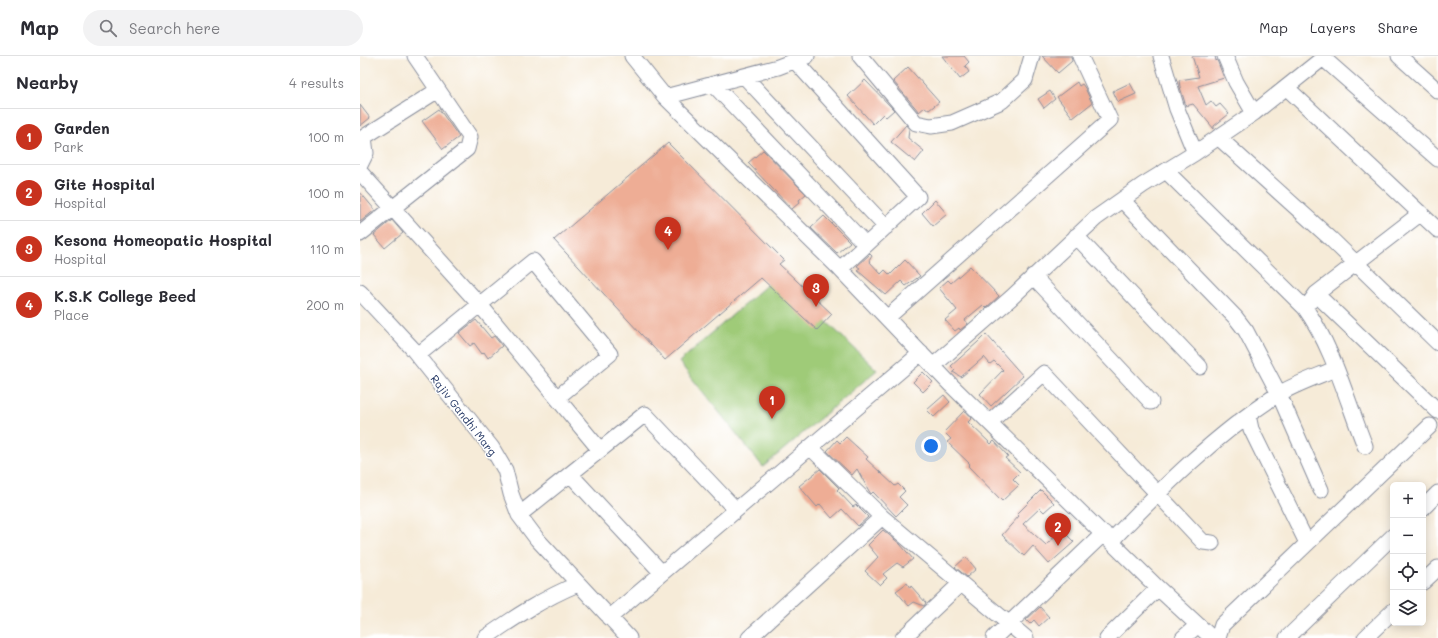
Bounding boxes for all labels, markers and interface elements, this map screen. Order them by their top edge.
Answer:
search box [83,10,363,46]
text: Map [20,15,59,40]
icon: search [97,17,119,39]
text: Search here [129,18,220,38]
text: Map [1259,18,1288,37]
text: Layers [1310,18,1356,37]
text: Share [1378,18,1418,37]
text: Nearby [16,71,78,93]
text: 4 results [289,74,344,91]
text: Garden [54,118,110,138]
text: 1 [26,128,32,145]
text: 100 m [308,128,344,145]
text: Park [54,138,83,155]
text: Gite Hospital [54,174,155,194]
text: 2 [25,184,33,201]
text: 100 m [308,184,344,201]
text: Hospital [54,194,106,211]
pin: 4 [655,217,681,250]
text: Kesona Homeopatic Hospital [54,230,272,250]
text: 3 [25,240,33,257]
text: 110 m [310,240,344,257]
text: Hospital [54,250,106,267]
pin: 3 [803,274,829,307]
text: K.S.K College Beed [54,286,196,306]
text: 4 [25,296,33,313]
text: 200 m [306,296,344,313]
text: Place [54,306,89,323]
street label: Rajiv Gandhi Marg [428,371,500,459]
pin: 1 [759,386,785,419]
your location [921,436,941,456]
map controls [1390,482,1426,626]
button: + [1390,482,1426,518]
pin: 2 [1045,513,1071,546]
button: − [1390,518,1426,554]
button: locate [1390,554,1426,590]
button: layers [1390,590,1426,626]

